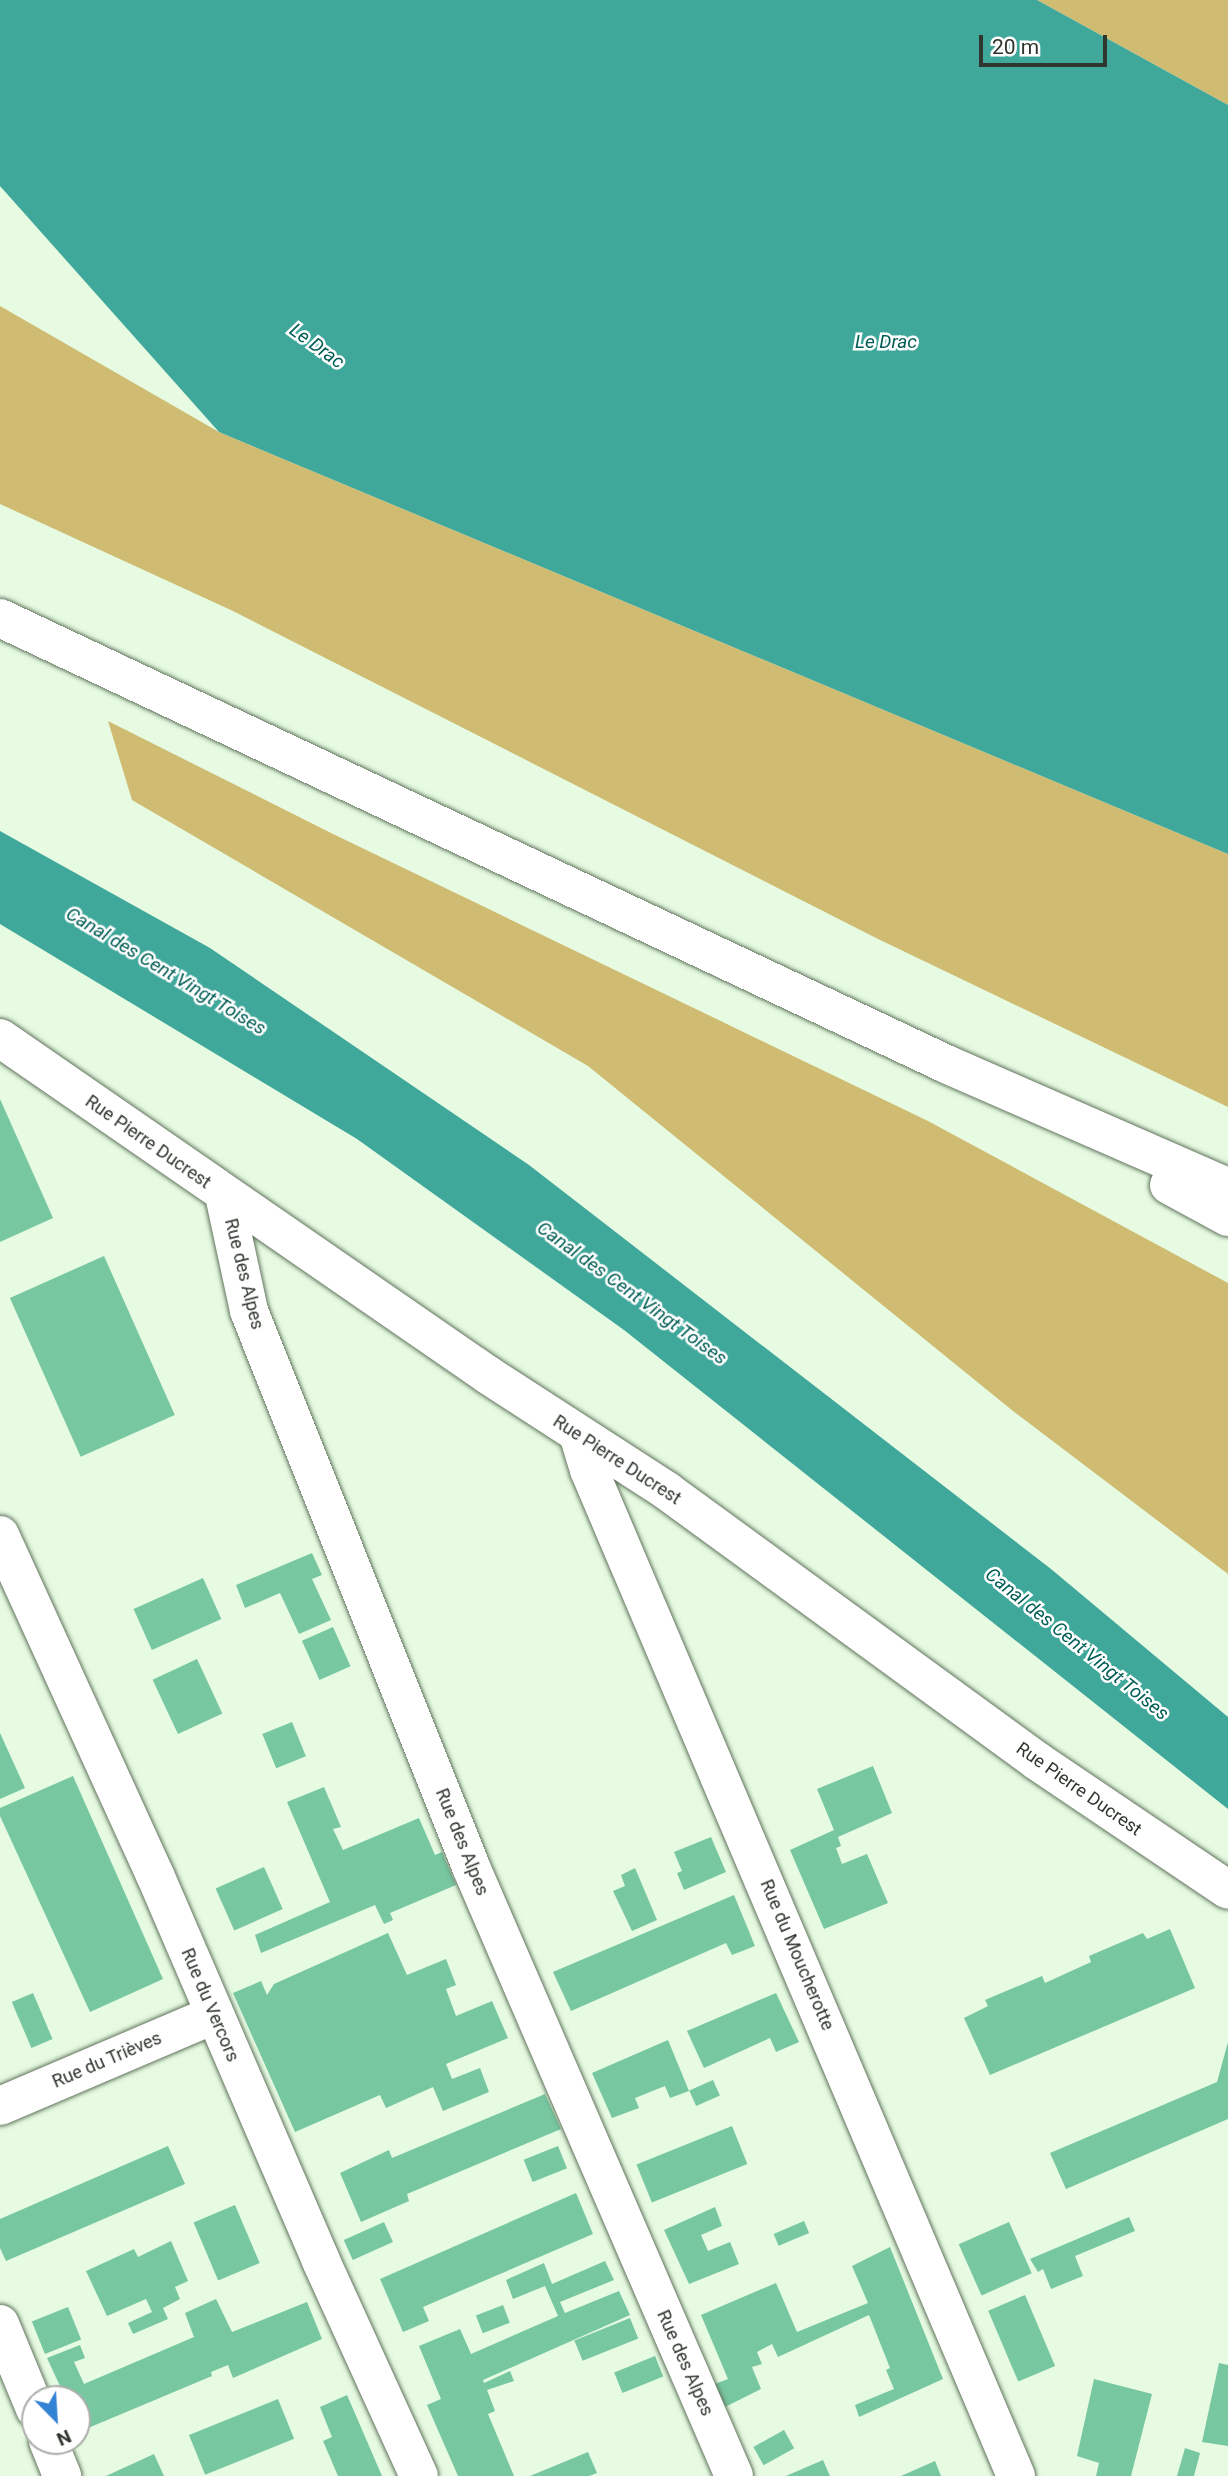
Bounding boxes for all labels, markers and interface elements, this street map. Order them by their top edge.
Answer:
scale bar [983,21,1111,65]
text: 20 m [992,35,1039,59]
water label: Le Drac [285,319,349,373]
water label: Le Drac [855,331,917,353]
water label: Canal des Cent Vingt Toises [62,902,270,1040]
street label: Rue Pierre Ducrest [81,1091,215,1193]
street label: Rue des Alpes [220,1216,268,1332]
water label: Canal des Cent Vingt Toises [532,1216,732,1370]
street label: Rue Pierre Ducrest [549,1411,685,1509]
water label: Canal des Cent Vingt Toises [981,1563,1173,1725]
street label: Rue Pierre Ducrest [1012,1738,1146,1840]
street label: Rue des Alpes [431,1785,493,1899]
street label: Rue du Moucherotte [755,1876,839,2034]
street label: Rue du Vercors [176,1945,244,2065]
street label: Rue du Trièves [49,2027,165,2093]
street label: Rue des Alpes [652,2307,718,2419]
north arrow [21,2385,91,2455]
text: N [53,2425,75,2451]

